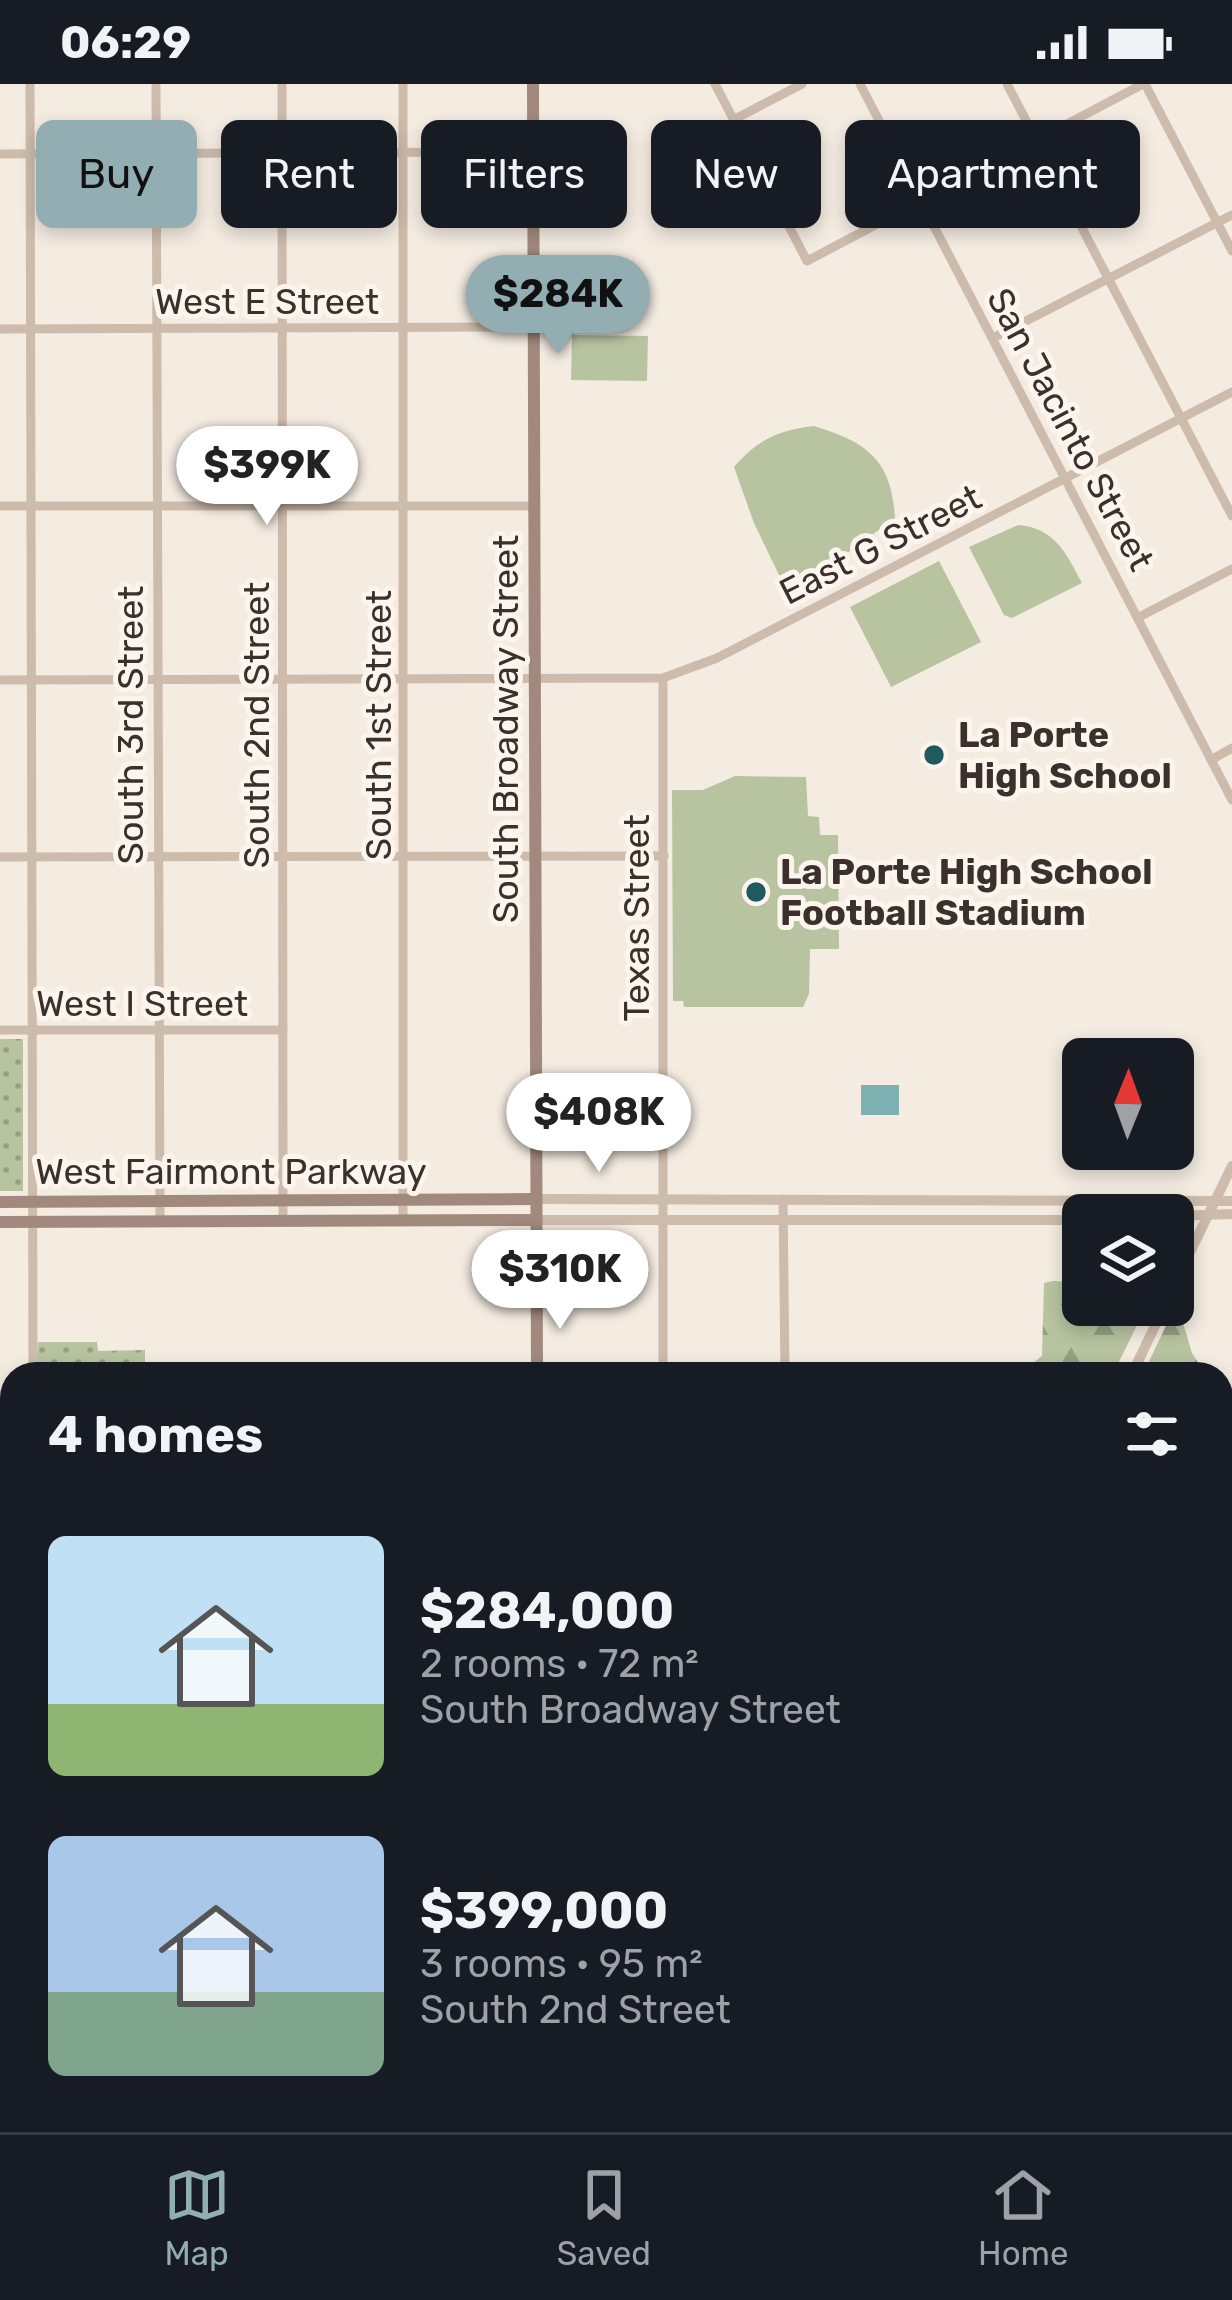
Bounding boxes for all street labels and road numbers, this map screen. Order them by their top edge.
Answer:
street label: West E Street [155,280,379,323]
street label: San Jacinto Street [978,281,1163,578]
street label: East G Street [772,475,988,614]
street label: South Broadway Street [484,535,527,923]
street label: South 2nd Street [235,582,278,868]
street label: South 3rd Street [109,586,152,864]
street label: South 1st Street [357,590,400,860]
street label: Texas Street [615,814,658,1022]
street label: West I Street [36,982,248,1025]
street label: West Fairmont Parkway [35,1150,427,1193]

